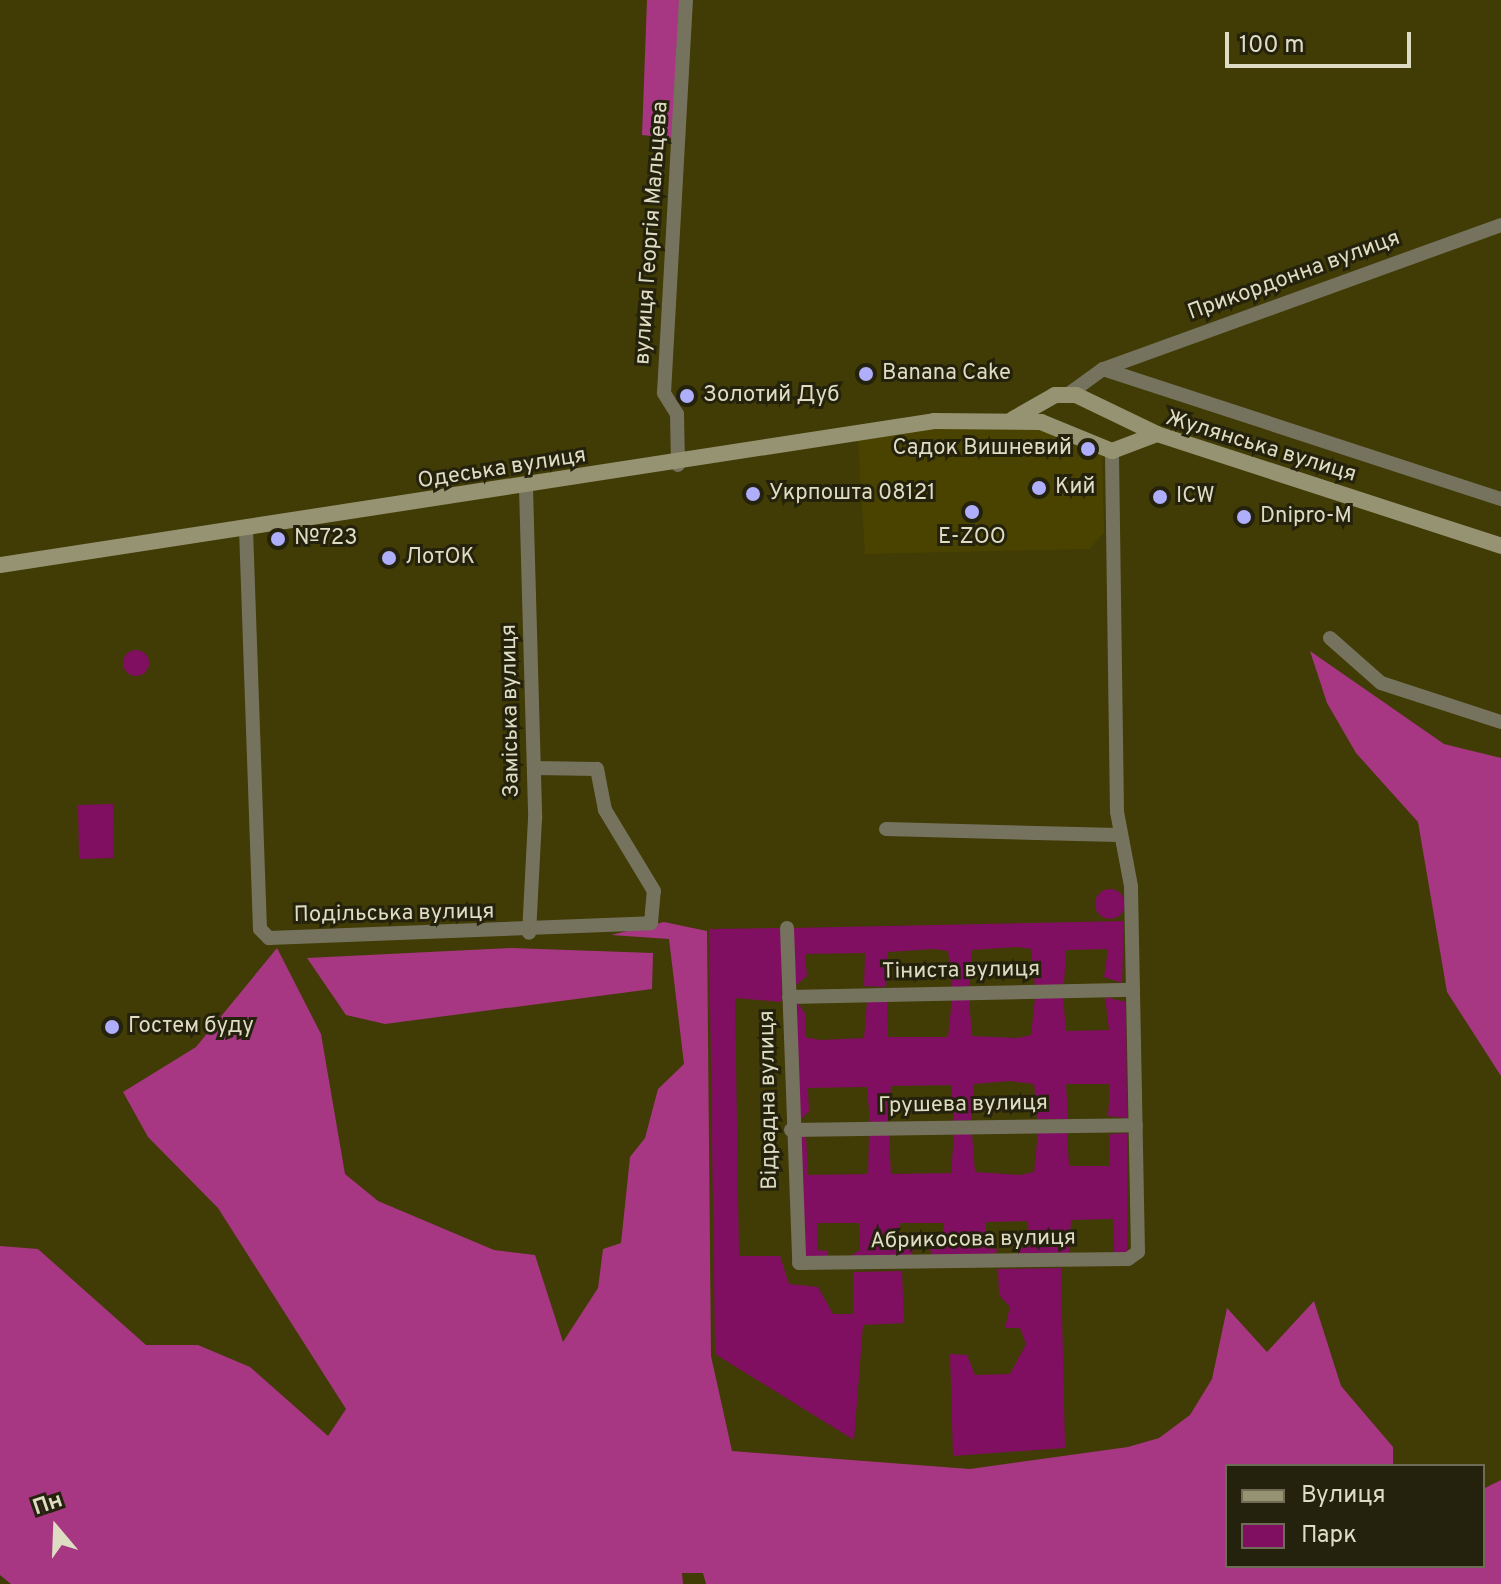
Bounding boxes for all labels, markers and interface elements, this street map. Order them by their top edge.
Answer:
scale bar [1229,16,1415,66]
text: 100 m [1239,31,1305,61]
street label: вулиця Георгія Мальцева [630,100,674,366]
street label: Прикордонна вулиця [1184,225,1404,327]
place label: Banana Cake [882,361,1011,387]
marker: Banana Cake [857,365,875,383]
place label: Золотий Дуб [703,383,840,409]
marker: Золотий Дуб [678,387,696,405]
street label: Жулянська вулиця [1163,405,1359,489]
place label: Садок Вишневий [893,436,1072,462]
marker: Садок Вишневий [1079,440,1097,458]
street label: Одеська вулиця [416,443,588,495]
place label: Кий [1055,475,1095,501]
marker: Кий [1030,479,1048,497]
place label: Укрпошта 08121 [769,481,935,507]
place label: ICW [1176,484,1215,510]
marker: Укрпошта 08121 [744,485,762,503]
marker: ICW [1151,488,1169,506]
marker: E-ZOO [963,503,981,521]
place label: Dnipro-M [1260,504,1352,530]
marker: Dnipro-M [1235,508,1253,526]
place label: E-ZOO [938,525,1006,551]
place label: №723 [294,526,357,552]
marker: №723 [269,530,287,548]
place label: ЛотОК [405,545,475,571]
marker: ЛотОК [380,549,398,567]
street label: Заміська вулиця [496,624,526,798]
street label: Подільська вулиця [293,899,495,929]
street label: Тіниста вулиця [882,956,1040,986]
street label: Відрадна вулиця [754,1010,784,1190]
place label: Гостем буду [128,1014,254,1040]
marker: Гостем буду [103,1018,121,1036]
street label: Грушева вулиця [878,1090,1048,1120]
street label: Абрикосова вулиця [870,1225,1076,1255]
legend [1225,1464,1485,1568]
text: Вулиця [1301,1481,1385,1511]
text: Пн [30,1487,66,1522]
north arrow [16,1488,96,1568]
text: Парк [1301,1521,1357,1551]

